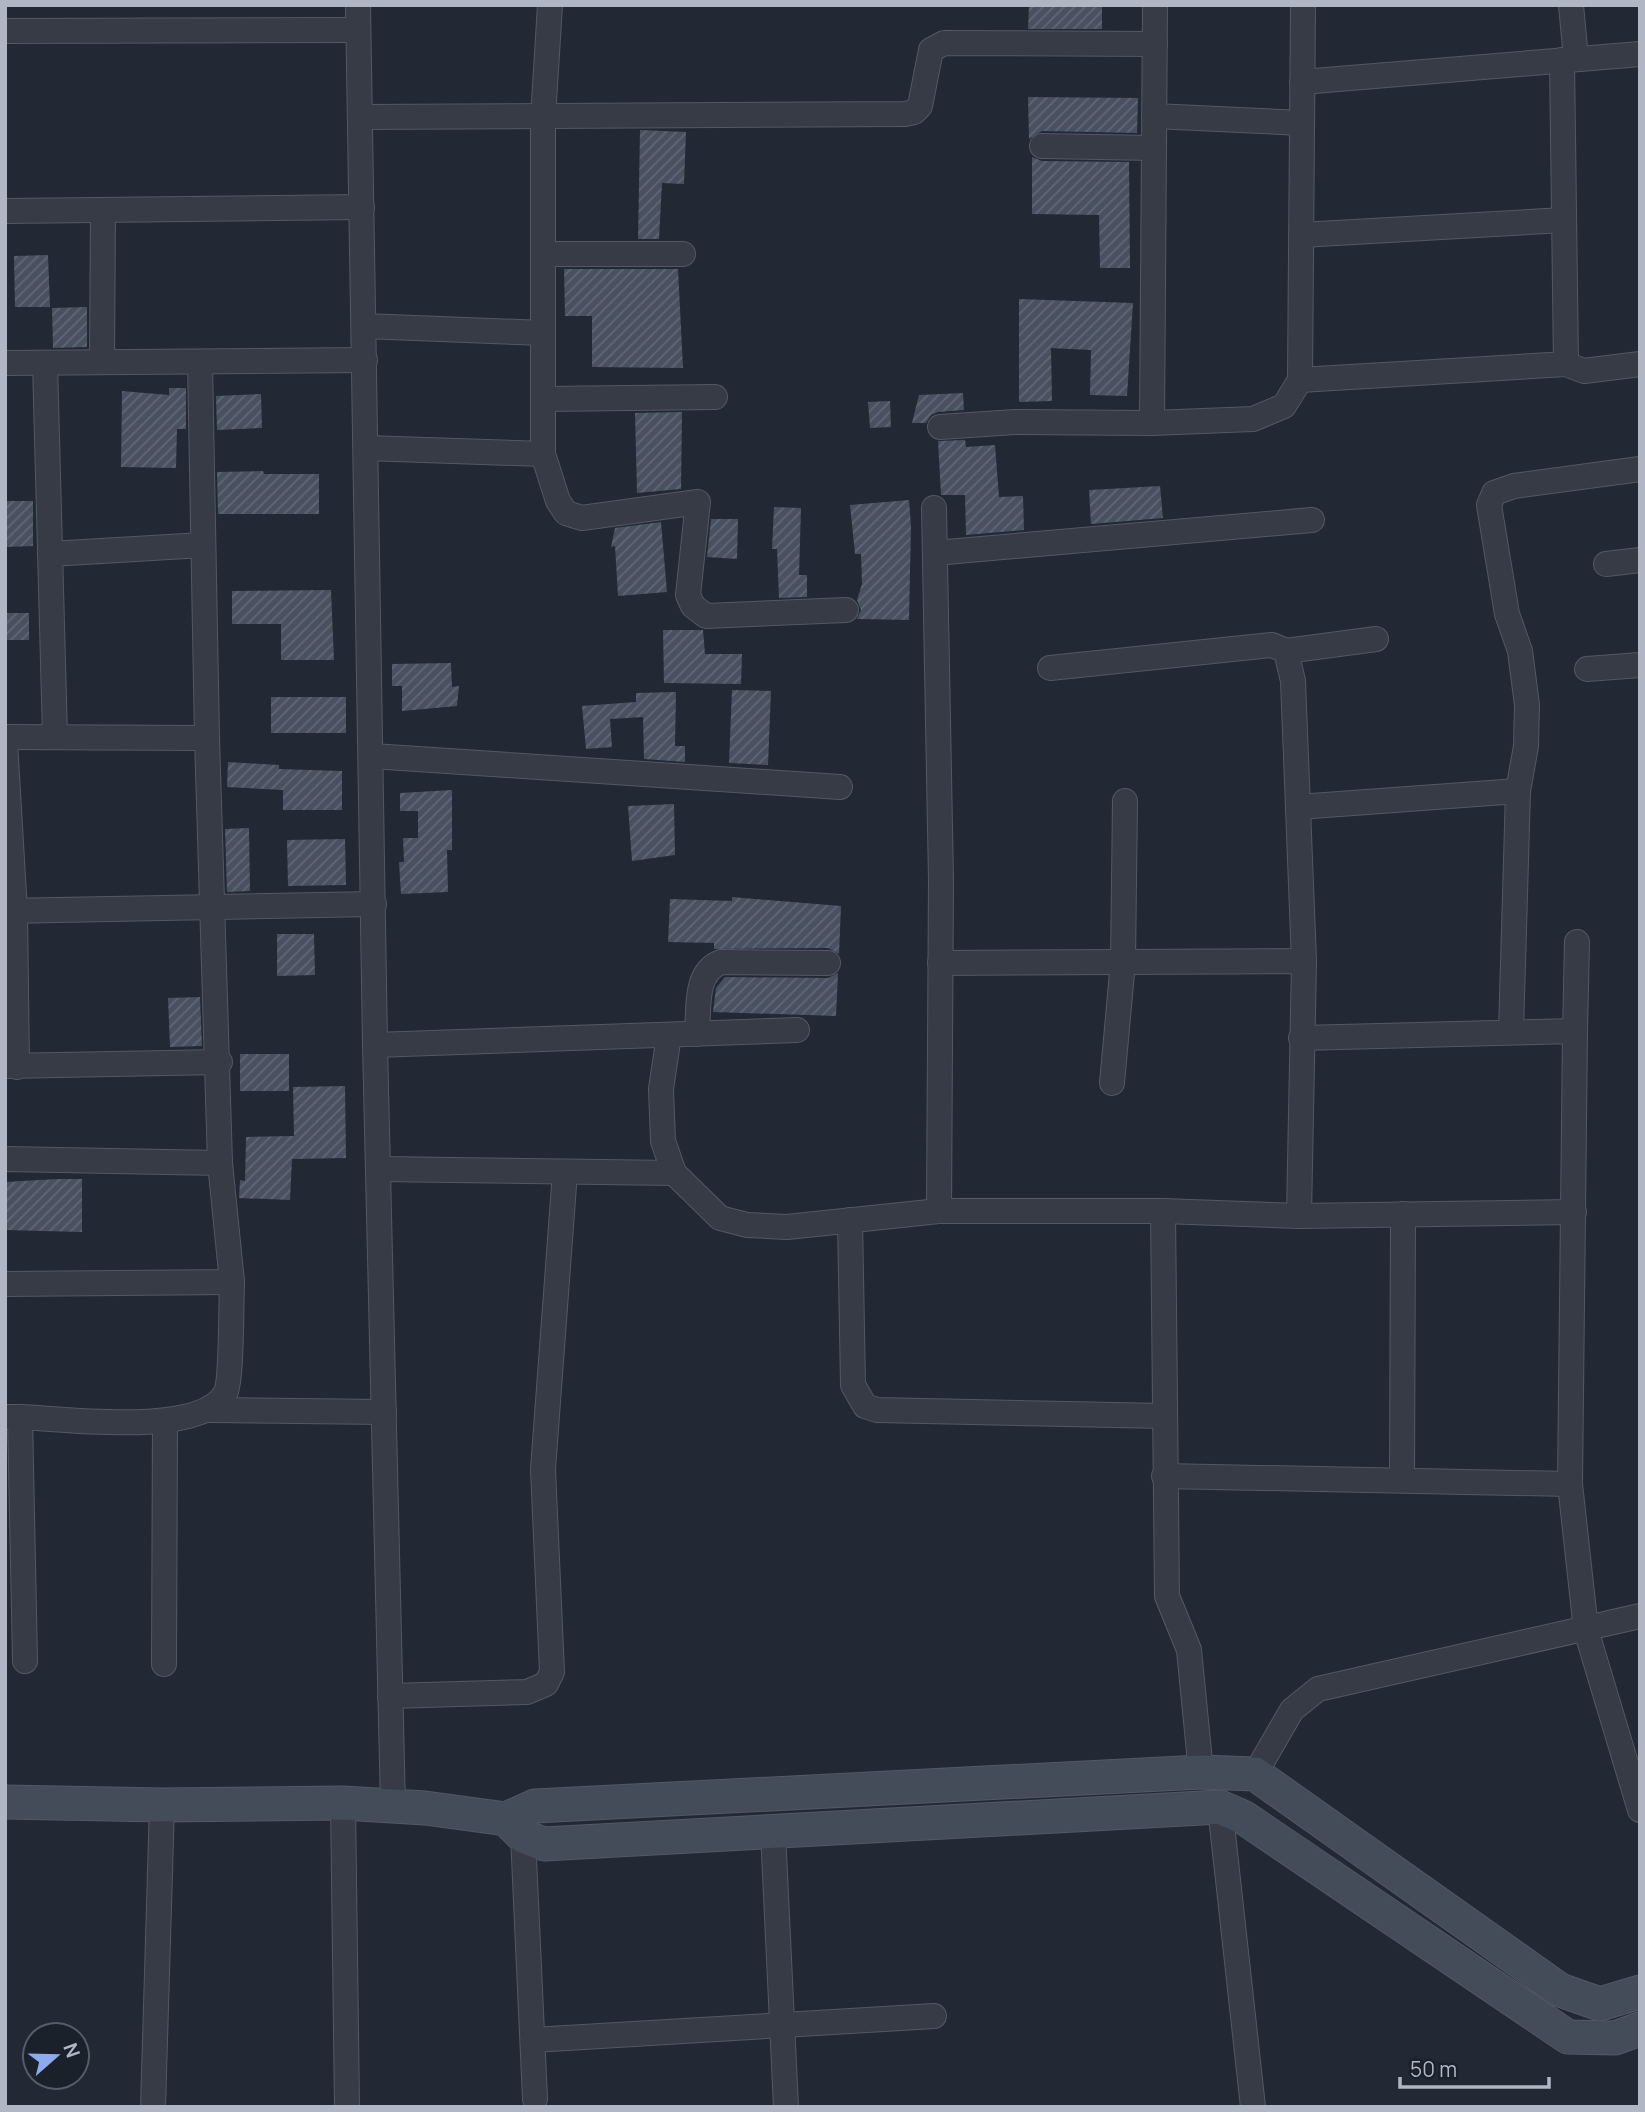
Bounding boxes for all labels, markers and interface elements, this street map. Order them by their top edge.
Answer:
north arrow [21,2021,91,2091]
text: N [57,2039,87,2061]
scale bar [1400,2046,1549,2090]
text: 50 m [1410,2055,1457,2083]

